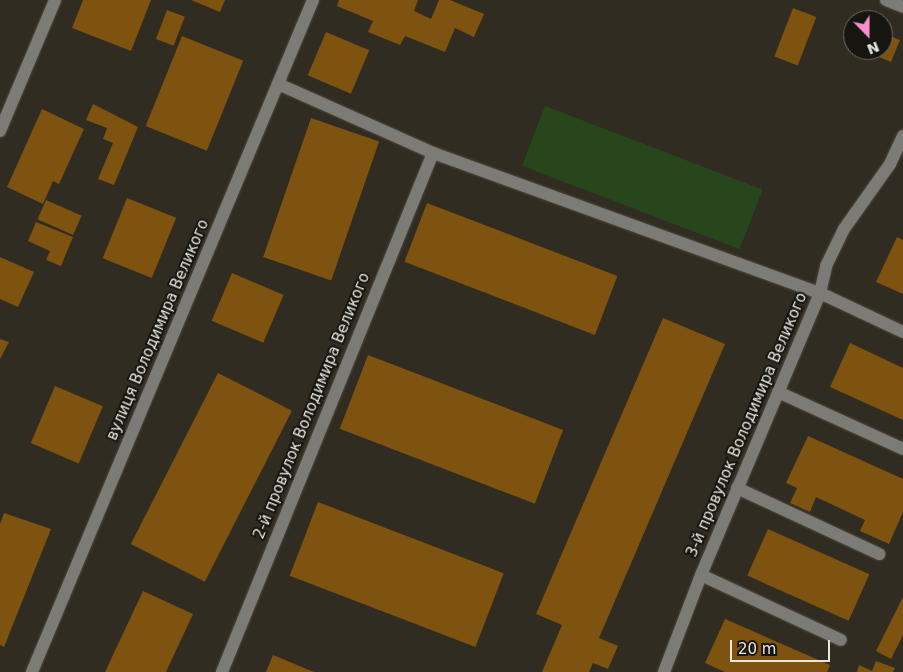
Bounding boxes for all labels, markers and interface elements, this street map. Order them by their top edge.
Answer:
north arrow [843,10,893,60]
text: N [865,38,882,58]
street label: вулиця Володимира Великого [103,217,213,443]
street label: 2-й провулок Володимира Великого [250,270,374,542]
street label: 3-й провулок Володимира Великого [683,290,811,560]
scale bar [733,630,833,662]
text: 20 m [738,640,776,658]

